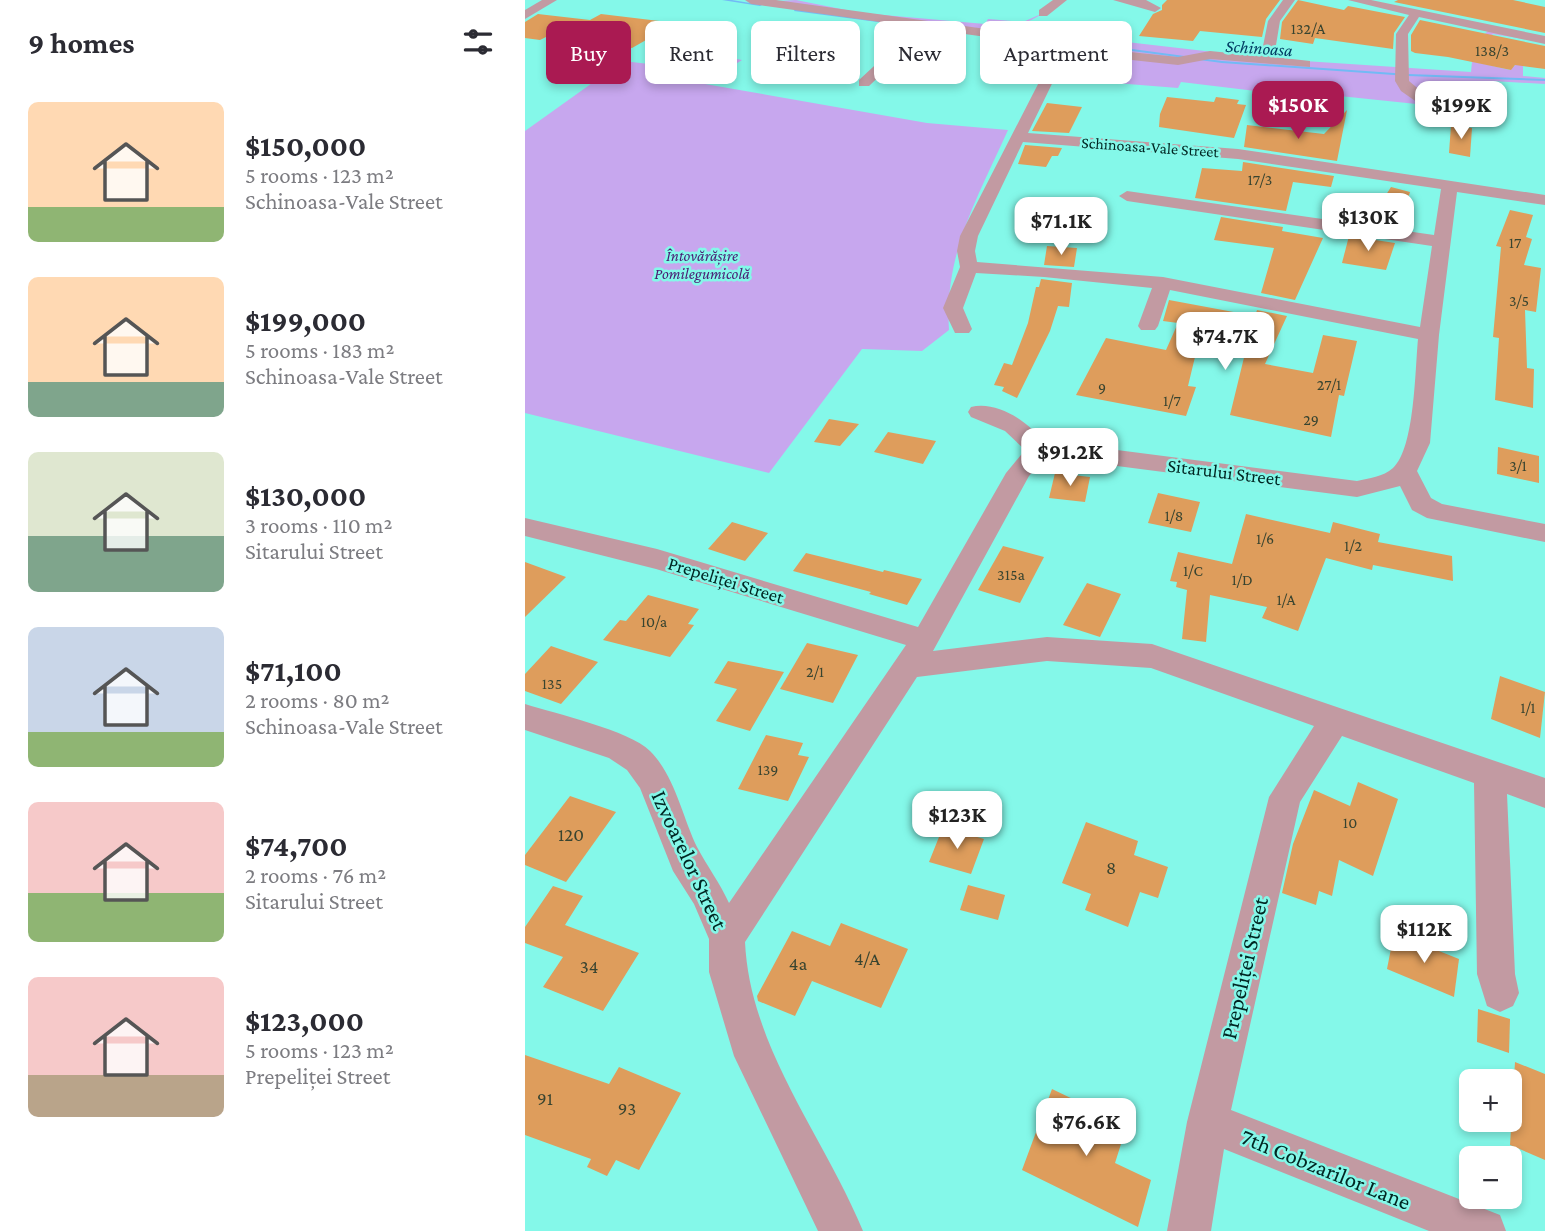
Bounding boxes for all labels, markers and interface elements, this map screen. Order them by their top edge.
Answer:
house number: 132/A [1291,20,1326,37]
chip: Buy [546,21,631,84]
chip: Rent [645,21,737,84]
chip: Filters [751,21,860,84]
chip: New [874,21,966,84]
chip: Apartment [980,21,1132,84]
icon: filters [459,23,497,61]
text: 9 homes [28,26,135,59]
water label: Schinoasa [1225,36,1294,60]
house number: 138/3 [1475,42,1509,59]
pin: $150K [1249,82,1347,141]
pin: $199K [1412,82,1510,141]
text: $150K [1268,91,1328,117]
text: $199K [1431,91,1491,117]
text: $150,000 [245,129,366,162]
icon: home [84,130,168,214]
street label: Schinoasa-Vale Street [1081,134,1220,160]
text: 5 rooms · 123 m² [245,162,394,188]
house number: 17/3 [1248,171,1272,188]
text: Schinoasa-Vale Street [245,188,443,214]
pin: $130K [1319,194,1417,253]
pin: $71.1K [1004,198,1118,257]
text: $130K [1338,203,1398,229]
text: $71.1K [1031,207,1091,233]
house number: 17 [1509,234,1522,251]
park label: Întovărășire Pomilegumicolă [654,247,750,283]
house number: 3/5 [1509,292,1529,309]
text: $199,000 [245,304,366,337]
icon: home [84,305,168,389]
pin: $74.7K [1168,312,1282,372]
text: $74.7K [1192,322,1258,348]
text: 5 rooms · 183 m² [245,337,395,363]
text: Schinoasa-Vale Street [245,363,443,389]
house number: 27/1 [1317,376,1341,393]
house number: 9 [1098,379,1106,396]
house number: 1/7 [1163,392,1182,409]
house number: 29 [1303,411,1319,428]
pin: $91.2K [1013,428,1127,488]
text: $91.2K [1037,438,1103,464]
street label: Sitarului Street [1166,455,1282,489]
house number: 3/1 [1509,457,1527,474]
text: $130,000 [245,479,366,512]
icon: home [84,480,168,564]
house number: 1/8 [1165,507,1183,524]
text: 3 rooms · 110 m² [245,512,392,538]
house number: 1/6 [1256,530,1274,547]
house number: 1/2 [1344,537,1362,554]
text: Sitarului Street [245,538,383,564]
street label: Prepeliței Street [665,552,787,610]
house number: 1/C [1183,562,1203,579]
house number: 315a [997,566,1026,583]
house number: 1/D [1231,571,1253,588]
house number: 1/A [1276,591,1296,608]
house number: 10/a [641,613,668,630]
text: $71,100 [245,654,342,687]
icon: home [84,655,168,739]
house number: 2/1 [806,663,824,680]
house number: 135 [542,675,562,692]
text: 2 rooms · 80 m² [245,687,390,713]
house number: 1/1 [1520,699,1536,716]
text: Schinoasa-Vale Street [245,713,443,739]
house number: 139 [758,761,778,778]
street label: Izvoarelor Street [646,786,734,934]
pin: $123K [908,792,1006,851]
text: $123K [928,801,986,827]
house number: 10 [1343,814,1357,831]
house number: 120 [558,824,584,845]
text: $74,700 [245,829,347,862]
icon: home [84,830,168,914]
house number: 8 [1106,857,1116,878]
text: 2 rooms · 76 m² [245,862,386,888]
text: Sitarului Street [245,888,383,914]
street label: Prepeliței Street [1215,894,1275,1042]
pin: $112K [1375,906,1473,965]
text: $112K [1396,915,1452,941]
house number: 4/A [854,948,880,969]
house number: 4a [789,953,807,974]
house number: 34 [580,956,598,977]
text: $123,000 [245,1004,364,1037]
icon: home [84,1005,168,1089]
text: 5 rooms · 123 m² [245,1037,394,1063]
text: Prepeliței Street [245,1063,390,1089]
map controls [1459,1069,1522,1209]
button: + [1459,1069,1522,1132]
house number: 91 [537,1088,553,1109]
house number: 93 [618,1098,636,1119]
pin: $76.6K [1029,1098,1143,1158]
text: $76.6K [1052,1108,1120,1134]
street label: 7th Cobzarilor Lane [1237,1123,1415,1215]
button: − [1459,1146,1522,1209]

